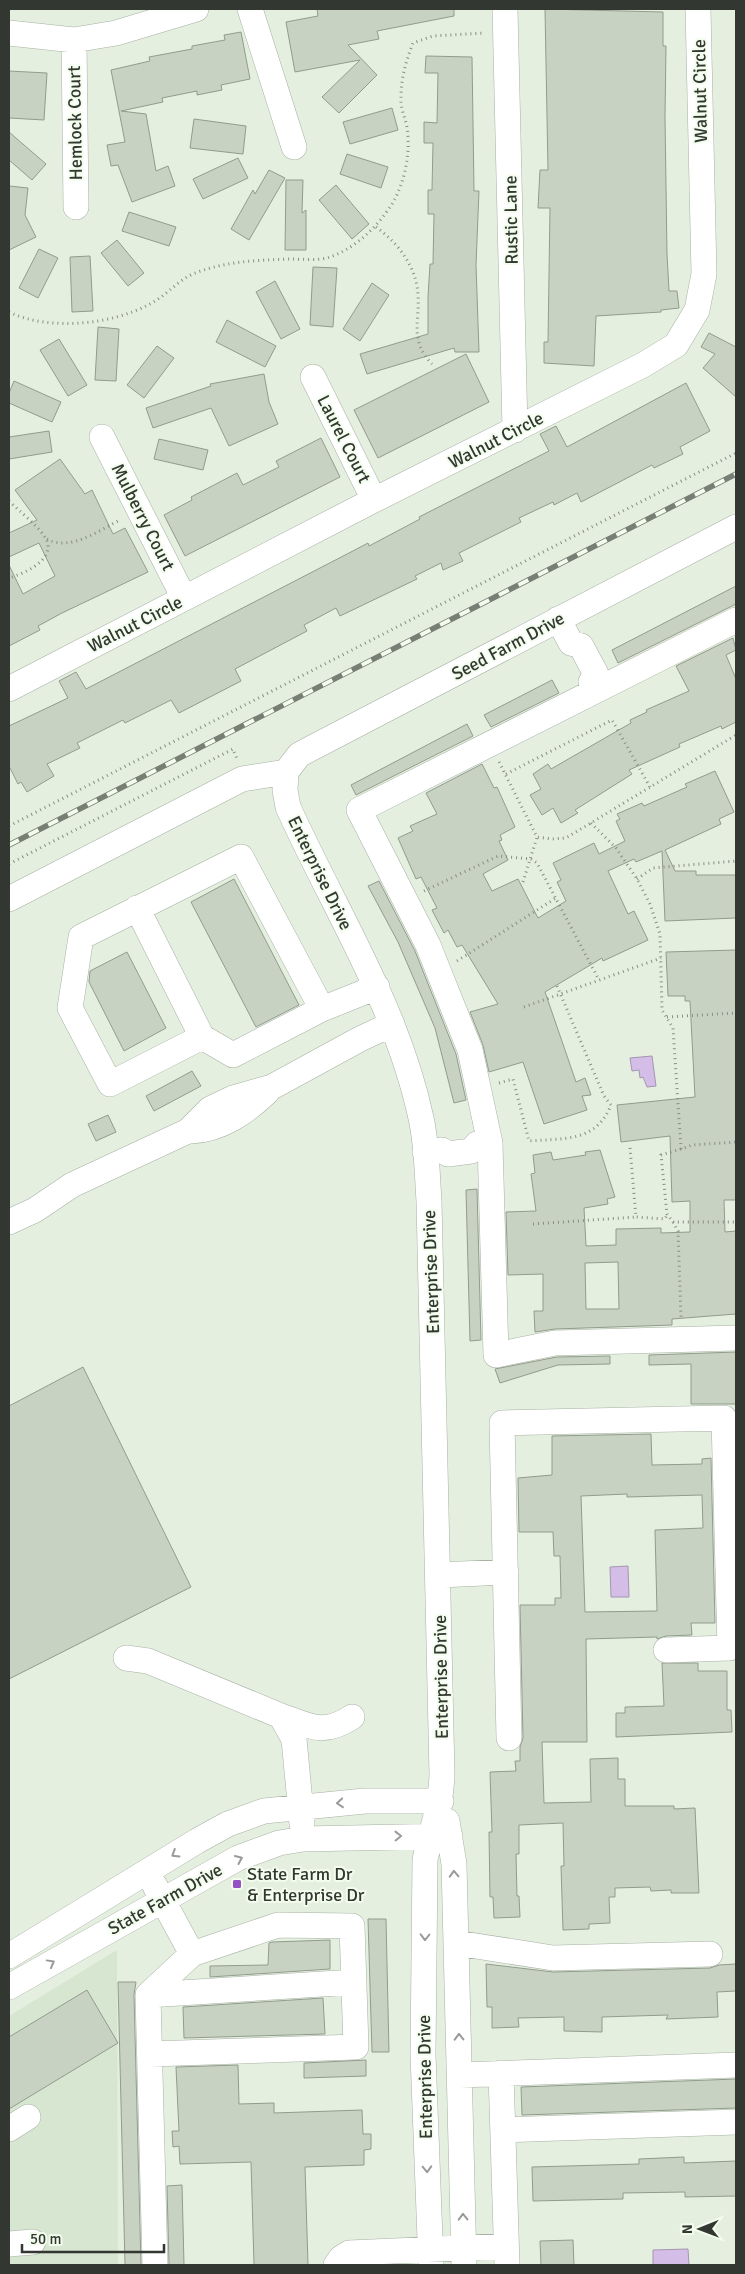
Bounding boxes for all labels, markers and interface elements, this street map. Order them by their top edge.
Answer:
street label: Walnut Circle [688,39,712,143]
street label: Hemlock Court [63,65,87,181]
street label: Rustic Lane [499,175,523,265]
street label: Laurel Court [312,391,376,487]
street label: Walnut Circle [445,407,547,473]
street label: Mulberry Court [107,460,179,574]
street label: Walnut Circle [84,591,186,657]
street label: Seed Farm Drive [448,607,568,685]
street label: Enterprise Drive [283,812,357,934]
street label: Enterprise Drive [418,1210,444,1334]
street label: Enterprise Drive [429,1615,453,1739]
one-way arrow [336,1798,344,1809]
one-way arrow [394,1831,402,1842]
one-way arrow [171,1848,180,1858]
one-way arrow [234,1854,243,1865]
street label: State Farm Drive [104,1858,226,1940]
place label: State Farm Dr & Enterprise Dr [247,1863,365,1906]
one-way arrow [449,1870,459,1878]
marker: State Farm Dr & Enterprise Dr [231,1878,243,1890]
one-way arrow [420,1934,430,1941]
one-way arrow [46,1960,55,1970]
street label: Enterprise Drive [413,2015,437,2139]
one-way arrow [454,2032,464,2040]
one-way arrow [422,2166,433,2174]
north arrow [675,2204,725,2254]
one-way arrow [458,2212,468,2220]
scale bar [22,2222,165,2254]
text: N [679,2224,696,2234]
text: 50 m [30,2230,61,2248]

